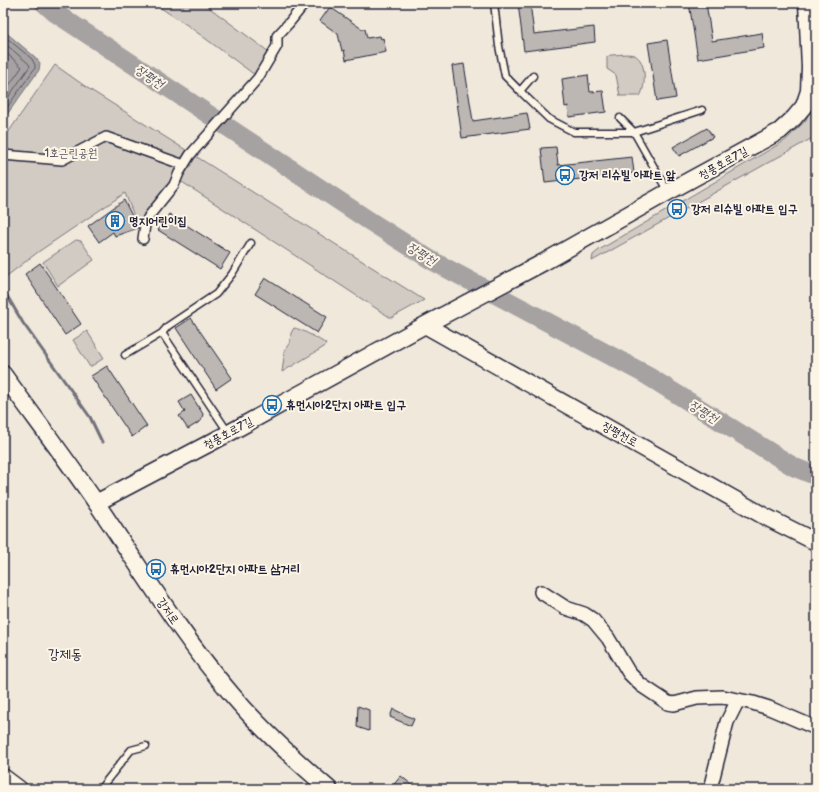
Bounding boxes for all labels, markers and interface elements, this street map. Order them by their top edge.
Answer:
water label: 장평천 [132,61,168,93]
street label: 청풍호로7길 [696,144,751,183]
park label: 1호근린공원 [45,146,97,161]
bus stop icon: 강저 리슈빌 아파트 앞 [554,164,576,186]
place label: 강저 리슈빌 아파트 앞 [579,168,676,183]
bus stop icon: 강저 리슈빌 아파트 입구 [666,198,688,220]
place label: 강저 리슈빌 아파트 입구 [691,202,798,217]
building icon: 명지어린이집 [104,210,126,232]
place label: 명지어린이집 [129,214,187,229]
water label: 장평천 [404,239,440,270]
bus stop icon: 휴먼시아2단지 아파트 입구 [261,394,283,416]
water label: 장평천 [686,397,722,428]
place label: 휴먼시아2단지 아파트 입구 [286,398,406,413]
street label: 청풍호로7길 [201,414,256,453]
street label: 장평천로 [599,419,640,450]
bus stop icon: 휴먼시아2단지 아파트 삼거리 [145,558,167,580]
place label: 휴먼시아2단지 아파트 삼거리 [170,562,300,577]
street label: 강저로 [153,595,182,627]
district label: 강제동 [48,646,82,663]

